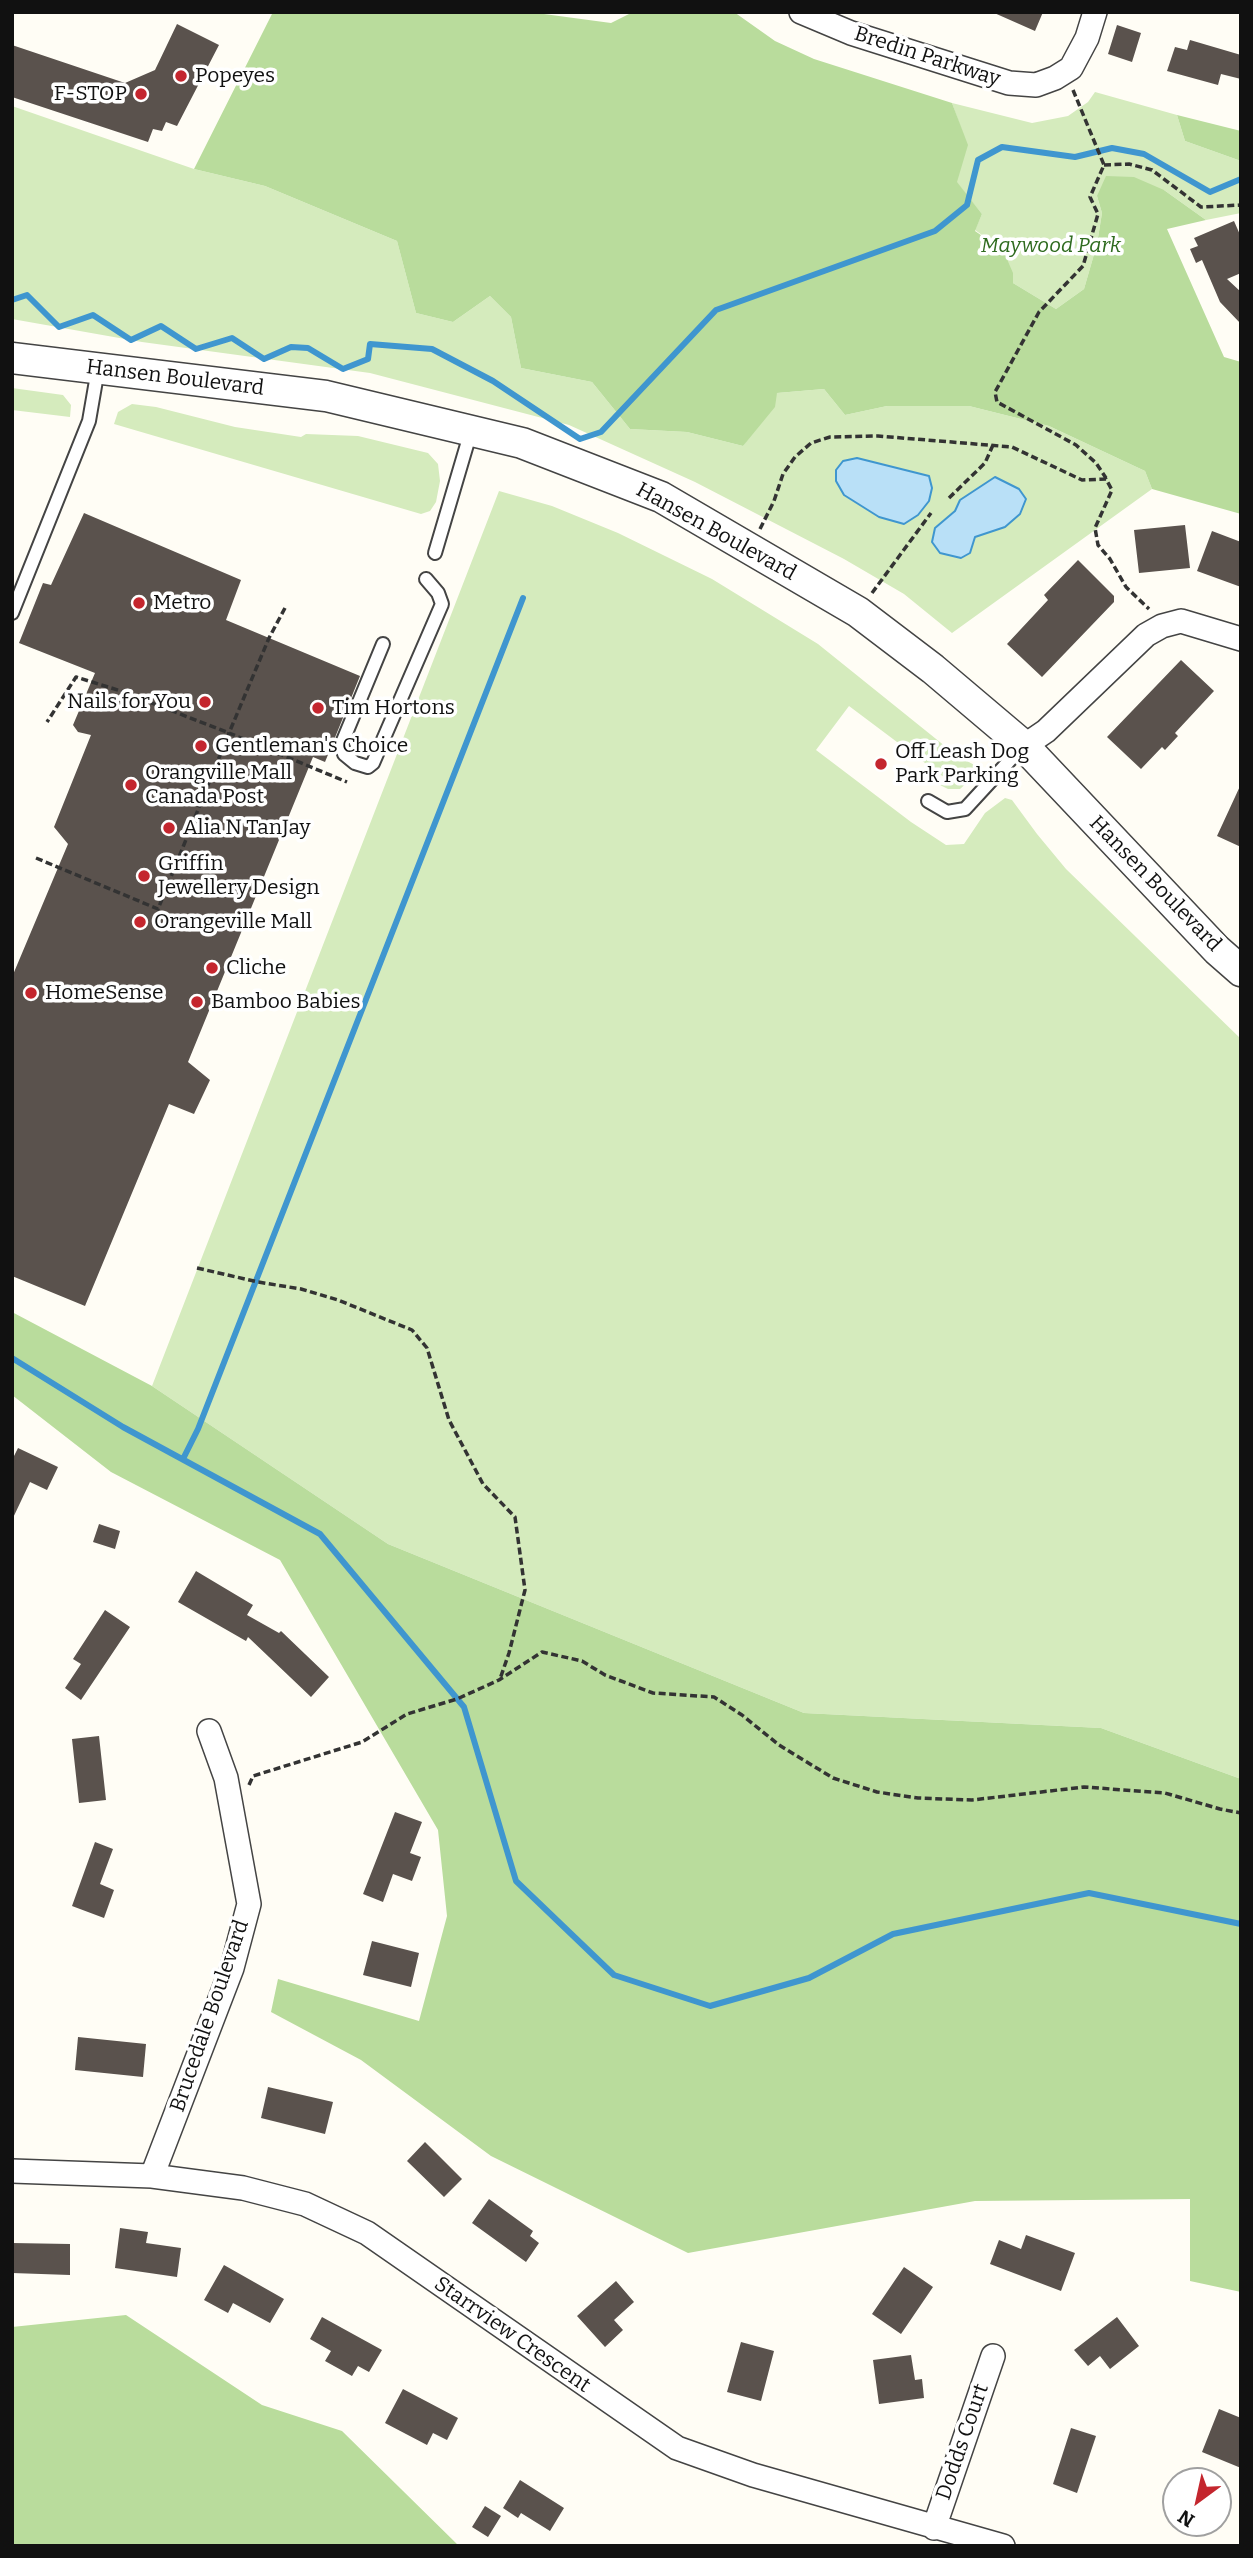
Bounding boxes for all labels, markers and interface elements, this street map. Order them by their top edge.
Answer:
street label: Bredin Parkway [851,22,1003,92]
place label: Popeyes [195,63,275,89]
marker: Popeyes [173,68,189,84]
place label: F-STOP [54,81,127,107]
marker: F-STOP [133,86,149,102]
park label: Maywood Park [981,233,1121,259]
street label: Hansen Boulevard [85,355,265,401]
street label: Hansen Boulevard [632,478,800,586]
place label: Metro [153,590,211,616]
marker: Metro [131,595,147,611]
place label: Nails for You [67,689,191,715]
marker: Nails for You [197,694,213,710]
place label: Tim Hortons [332,695,455,721]
marker: Tim Hortons [310,700,326,716]
place label: Gentleman's Choice [215,733,408,759]
marker: Gentleman's Choice [193,738,209,754]
place label: Off Leash Dog Park Parking [895,739,1029,789]
marker: Off Leash Dog Park Parking [873,756,889,772]
place label: Orangville Mall Canada Post [145,760,292,810]
marker: Orangville Mall Canada Post [123,777,139,793]
street label: Hansen Boulevard [1084,811,1226,957]
place label: Alia N TanJay [183,815,310,841]
marker: Alia N TanJay [161,820,177,836]
place label: Griffin Jewellery Design [158,851,320,901]
marker: Griffin Jewellery Design [136,868,152,884]
place label: Orangeville Mall [154,909,312,935]
marker: Orangeville Mall [132,914,148,930]
place label: Cliche [226,955,286,981]
marker: Cliche [204,960,220,976]
place label: HomeSense [45,980,164,1006]
marker: HomeSense [23,985,39,1001]
place label: Bamboo Babies [211,989,361,1015]
marker: Bamboo Babies [189,994,205,1010]
street label: Brucedale Boulevard [165,1917,255,2115]
street label: Starrview Crescent [429,2272,595,2398]
street label: Dodds Court [931,2381,995,2503]
north arrow [1162,2467,1232,2537]
text: N [1174,2505,1199,2532]

